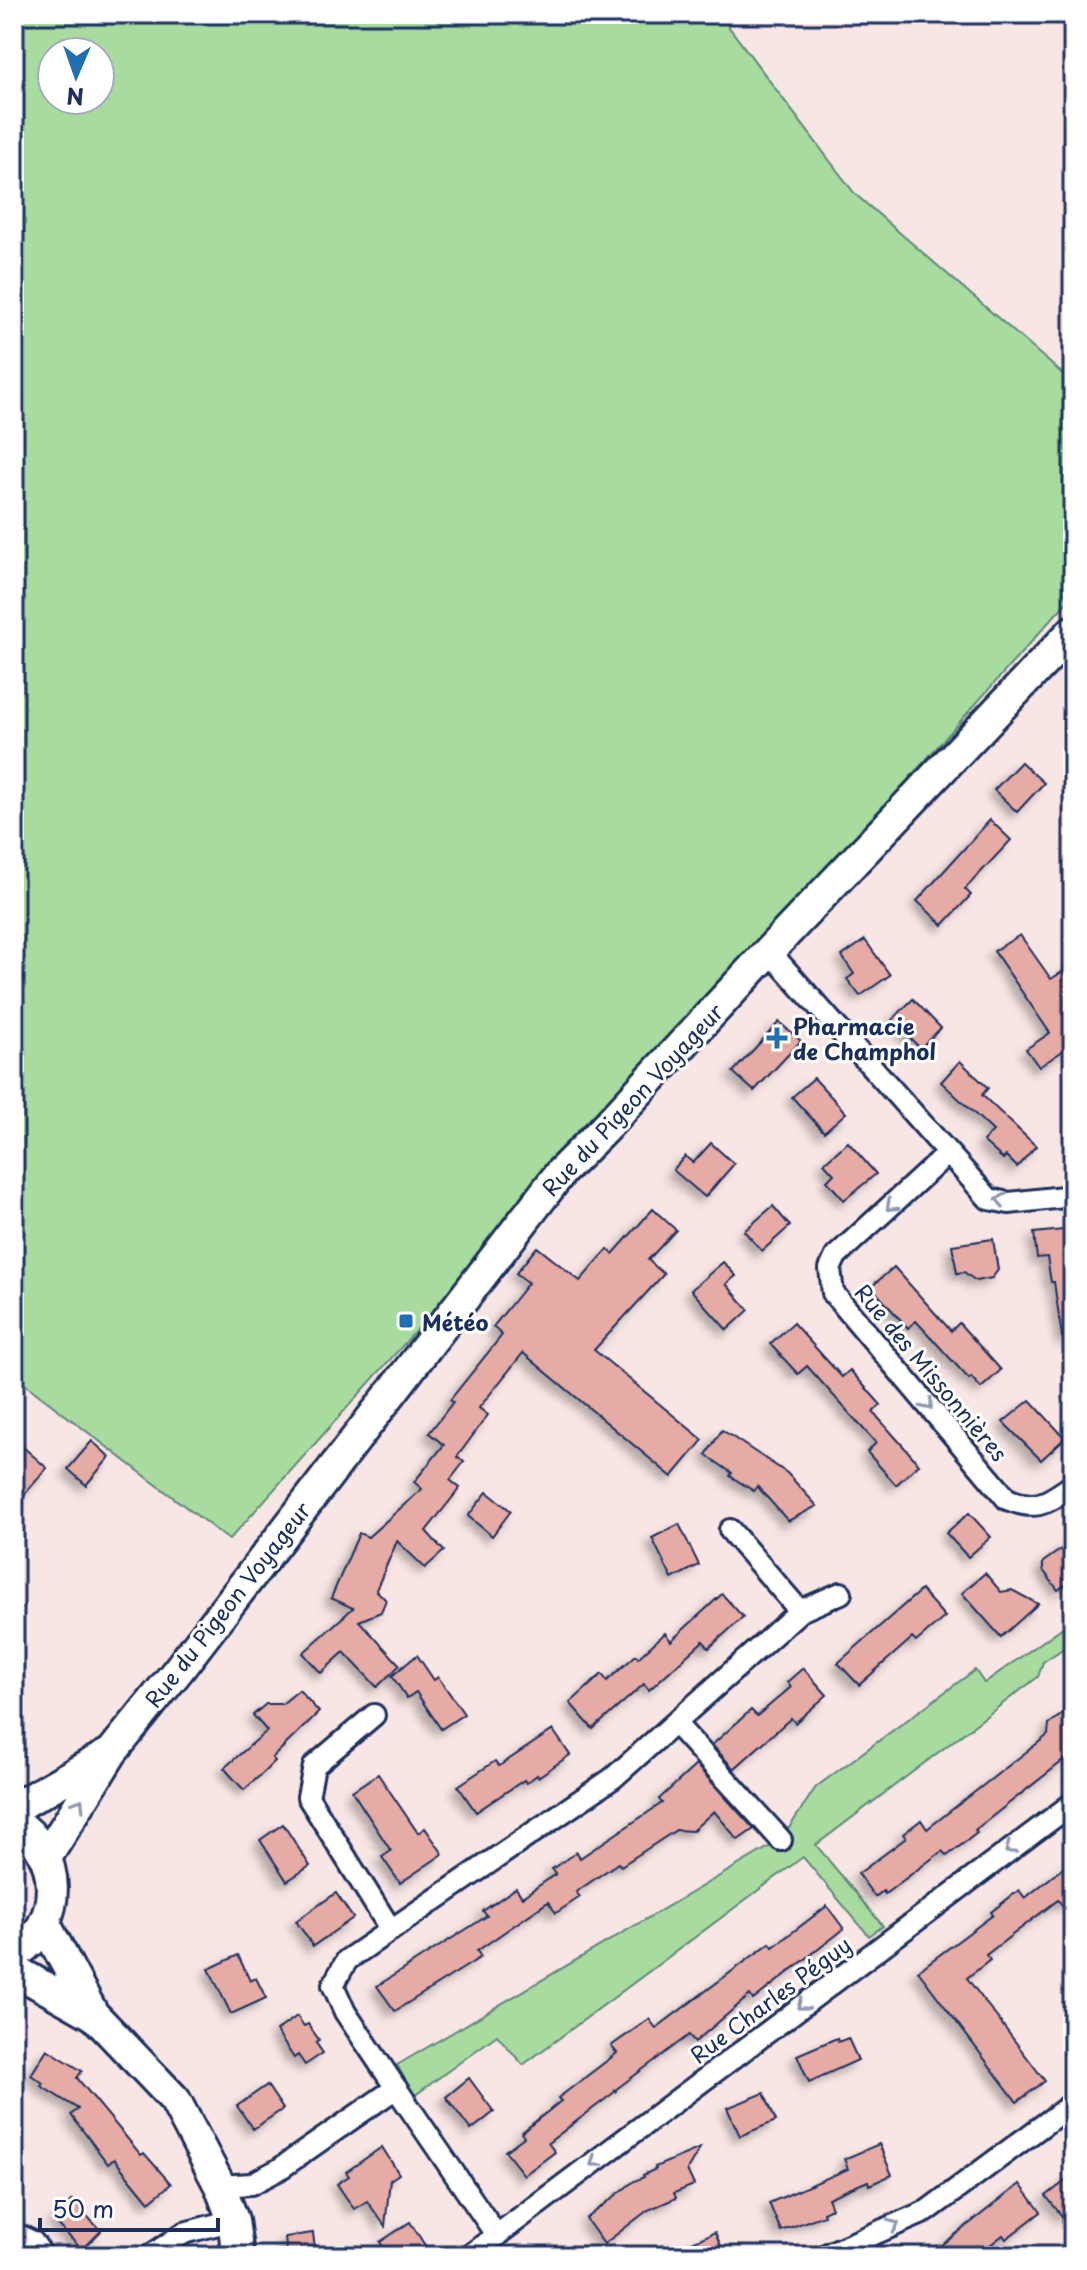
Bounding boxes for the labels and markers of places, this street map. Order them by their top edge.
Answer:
place label: Pharmacie de Champhol [793,1009,936,1067]
marker: Pharmacie de Champhol [768,1029,786,1047]
place label: Météo [422,1305,489,1338]
marker: Météo [397,1312,415,1330]

